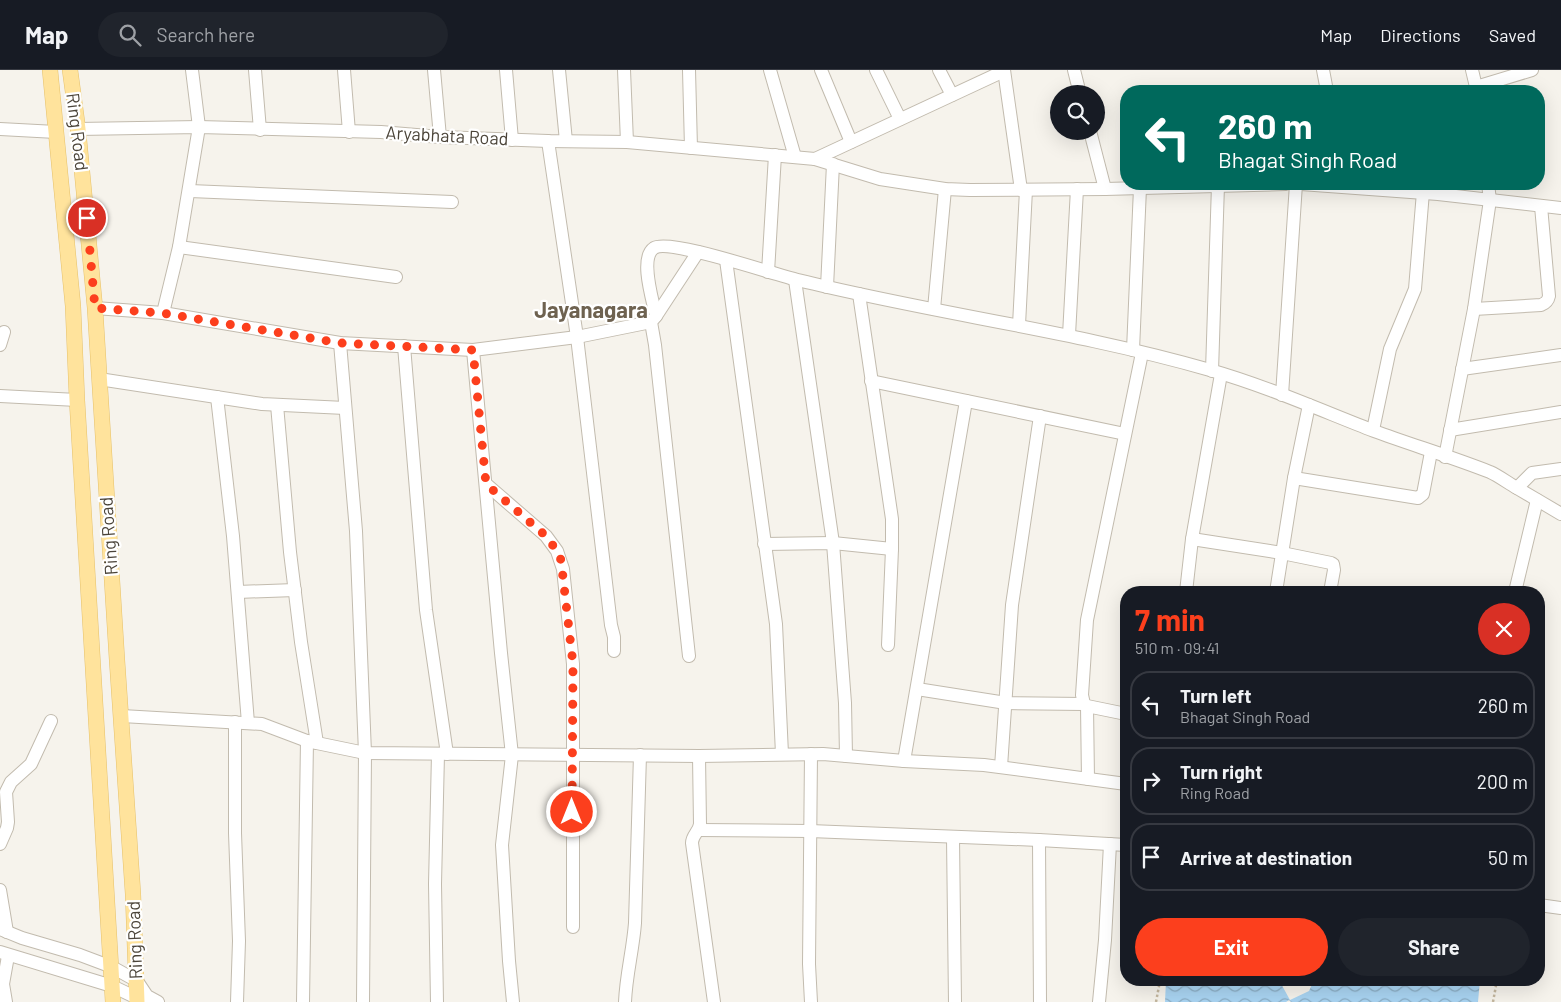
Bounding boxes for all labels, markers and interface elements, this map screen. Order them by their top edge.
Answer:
search box [98,12,448,57]
text: Map [25,20,68,49]
icon: search [116,21,144,49]
text: Search here [156,23,255,46]
text: Map [1320,24,1352,46]
text: Directions [1380,24,1461,46]
text: Saved [1489,24,1536,46]
map controls [1050,85,1105,140]
button: search [1050,85,1105,140]
street label: Ring Road [62,92,94,172]
text: 260 m [1218,104,1313,146]
icon: left [1135,105,1200,170]
street label: Aryabhata Road [385,121,509,149]
text: Bhagat Singh Road [1218,146,1397,172]
pin [66,197,108,239]
icon: arrive [73,204,101,232]
district label: Jayanagara [534,296,648,322]
street label: Ring Road [94,496,122,576]
text: 7 min [1135,601,1205,637]
button: close [1478,603,1530,655]
text: 510 m · 09:41 [1135,638,1219,657]
text: Turn left [1180,684,1251,707]
icon: left [1137,691,1165,719]
text: 260 m [1478,694,1528,717]
text: Bhagat Singh Road [1180,707,1310,726]
text: Turn right [1180,760,1262,783]
icon: right [1137,767,1165,795]
text: 200 m [1477,770,1528,793]
text: Ring Road [1180,783,1250,802]
position arrow [545,785,597,837]
icon: arrive [1137,843,1165,871]
text: Arrive at destination [1180,846,1352,869]
text: 50 m [1488,846,1528,869]
street label: Ring Road [122,901,146,980]
button: Exit [1135,918,1328,976]
button: Share [1338,918,1530,976]

